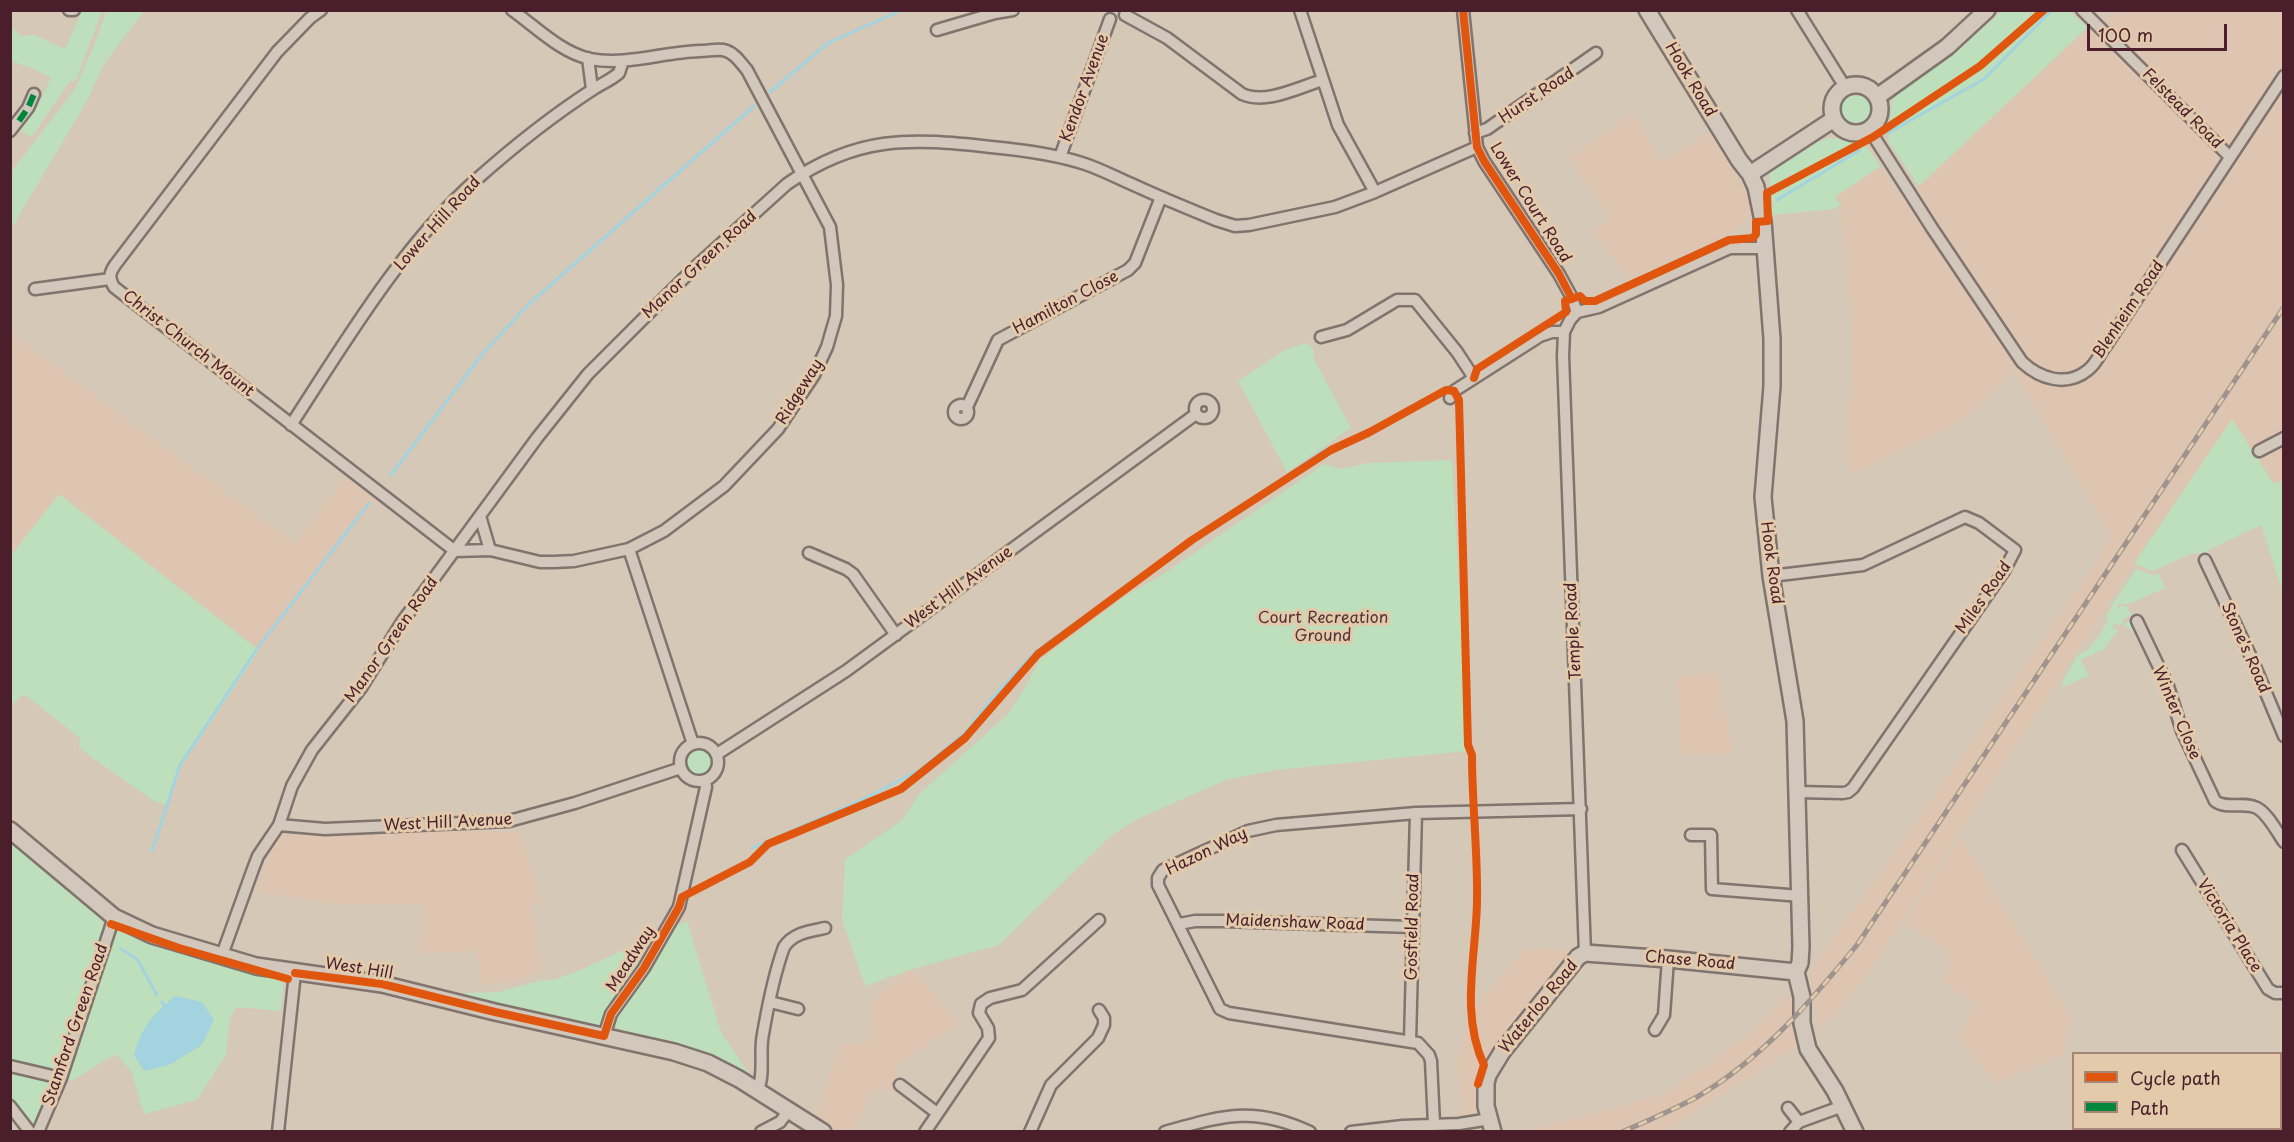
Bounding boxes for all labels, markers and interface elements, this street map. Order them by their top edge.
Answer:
scale bar [2090,12,2230,50]
text: 100 m [2098,21,2153,48]
street label: Kendor Avenue [1057,32,1113,144]
street label: Hook Road [1660,39,1720,121]
street label: Hurst Road [1496,64,1578,128]
street label: Felstead Road [2138,65,2226,153]
street label: Lower Court Road [1485,139,1575,267]
street label: Lower Hill Road [391,173,485,275]
street label: Manor Green Road [639,207,761,323]
street label: Blenheim Road [2089,257,2169,363]
street label: Hamilton Close [1010,267,1122,339]
street label: Christ Church Mount [118,287,258,401]
street label: Ridgeway [772,356,828,428]
street label: Hook Road [1756,520,1786,606]
street label: West Hill Avenue [901,542,1017,634]
street label: Miles Road [1952,558,2016,638]
street label: Manor Green Road [341,573,443,707]
street label: Temple Road [1562,582,1586,680]
street label: Stone's Road [2216,600,2274,696]
park label: Court Recreation Ground [1258,609,1388,647]
street label: Winter Close [2148,663,2204,763]
street label: West Hill Avenue [383,810,513,836]
street label: Hazon Way [1163,824,1251,880]
street label: Gosfield Road [1402,873,1424,981]
street label: Victoria Place [2193,876,2265,976]
street label: Maidenshaw Road [1225,911,1365,935]
street label: Meadway [603,923,659,995]
street label: Stamford Green Road [39,941,113,1109]
street label: Chase Road [1644,947,1736,975]
street label: West Hill [324,954,394,984]
street label: Waterloo Road [1496,956,1582,1058]
legend [2072,1052,2282,1130]
text: Cycle path [2130,1064,2221,1091]
text: Path [2130,1094,2169,1121]

